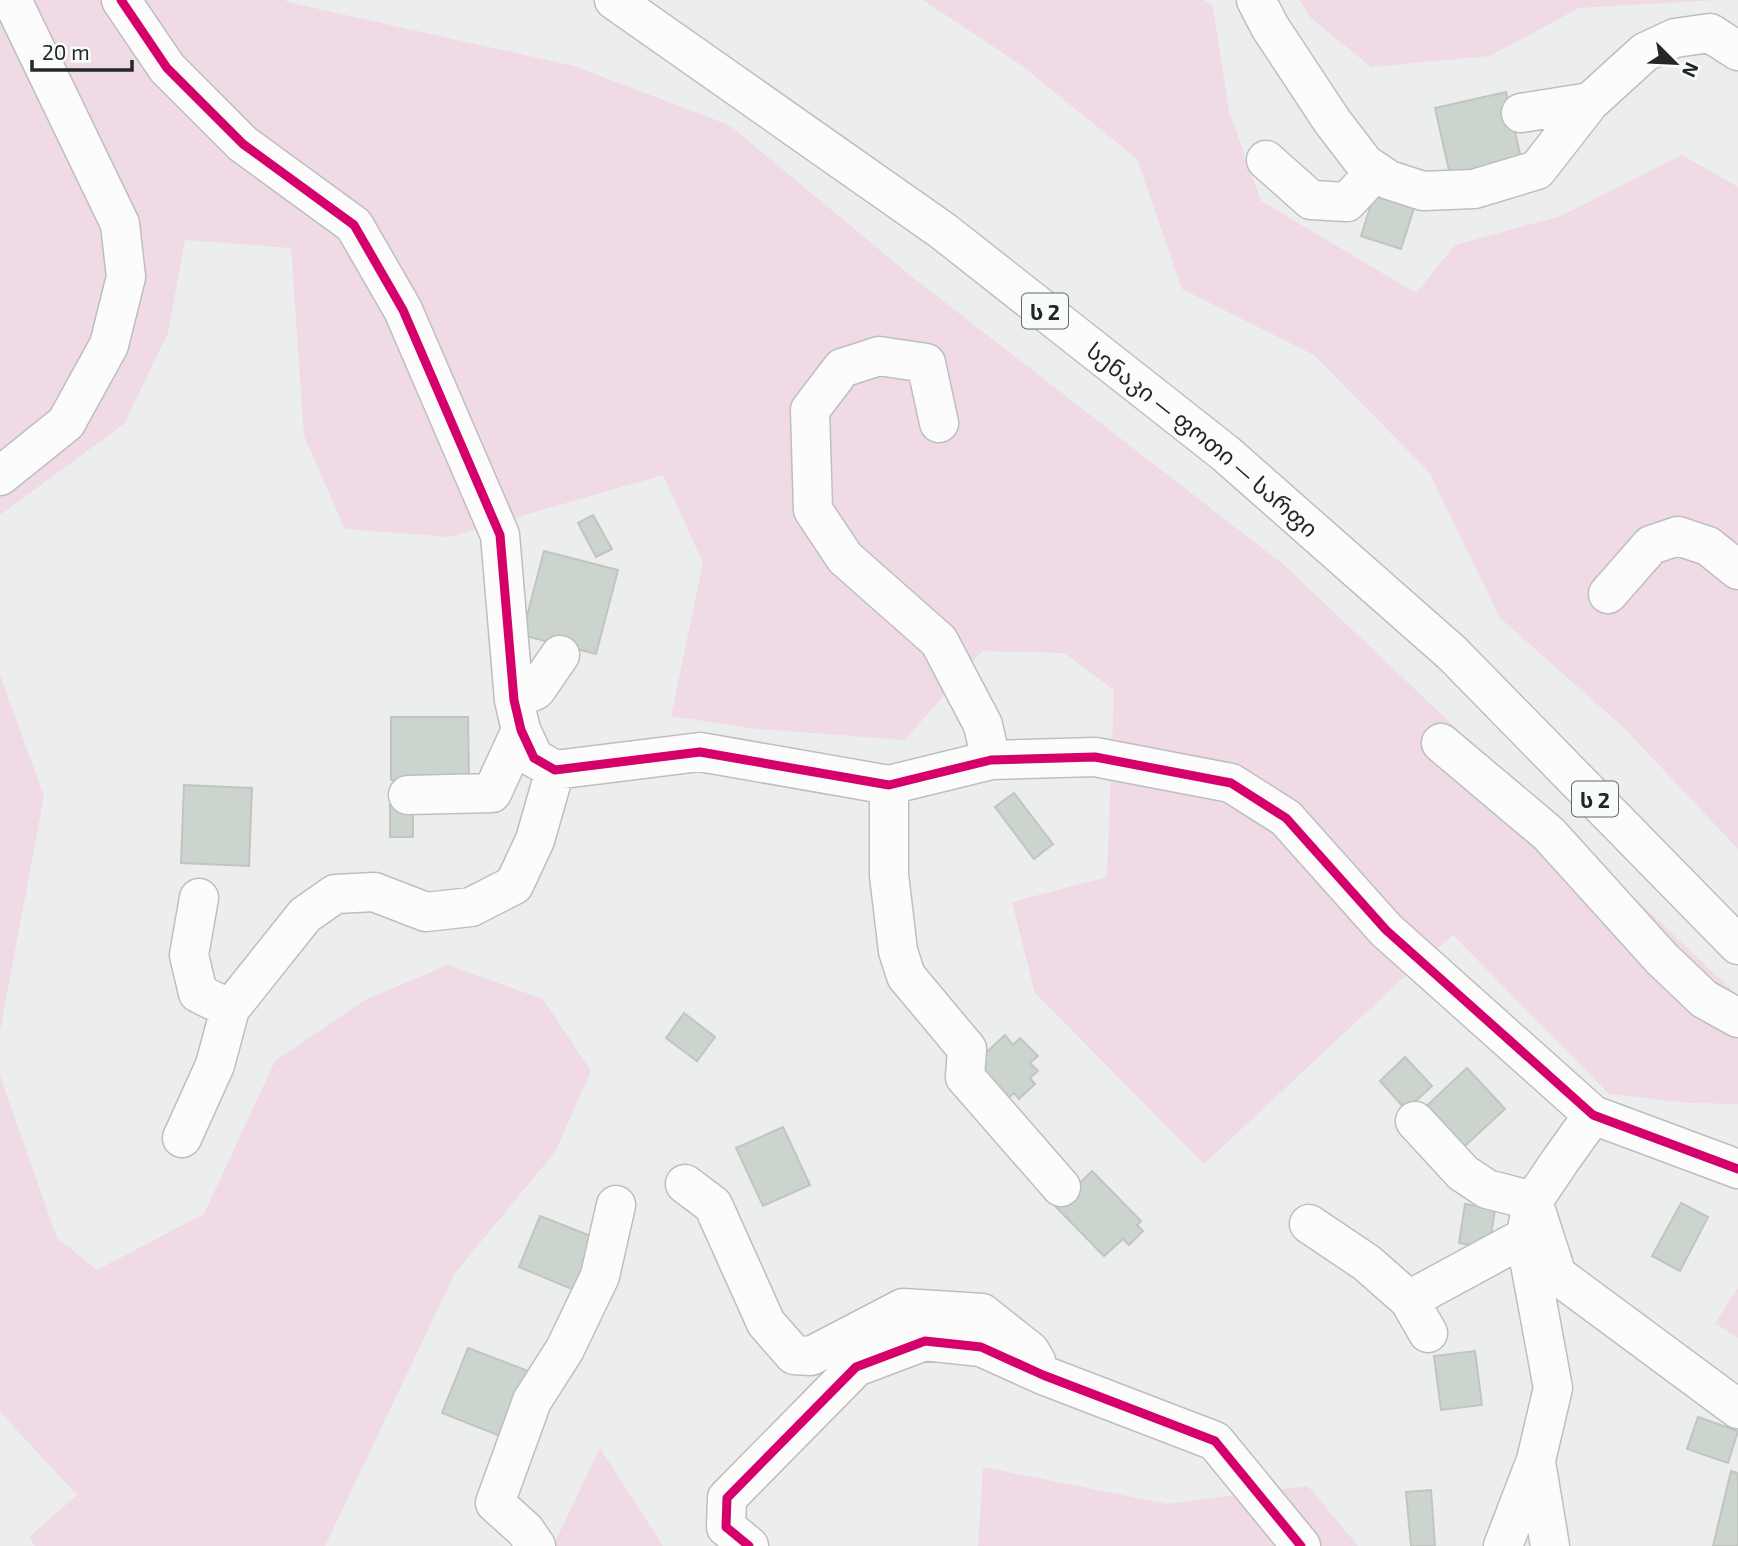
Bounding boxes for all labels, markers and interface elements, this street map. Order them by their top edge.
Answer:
scale bar [32,28,131,72]
north arrow [1640,28,1710,98]
text: 20 m [42,39,90,64]
text: N [1678,59,1704,81]
road number: ს 2 [1022,294,1068,328]
street label: სენაკი — ფოთი — სარფი [1082,336,1324,543]
road number: ს 2 [1572,782,1618,816]

